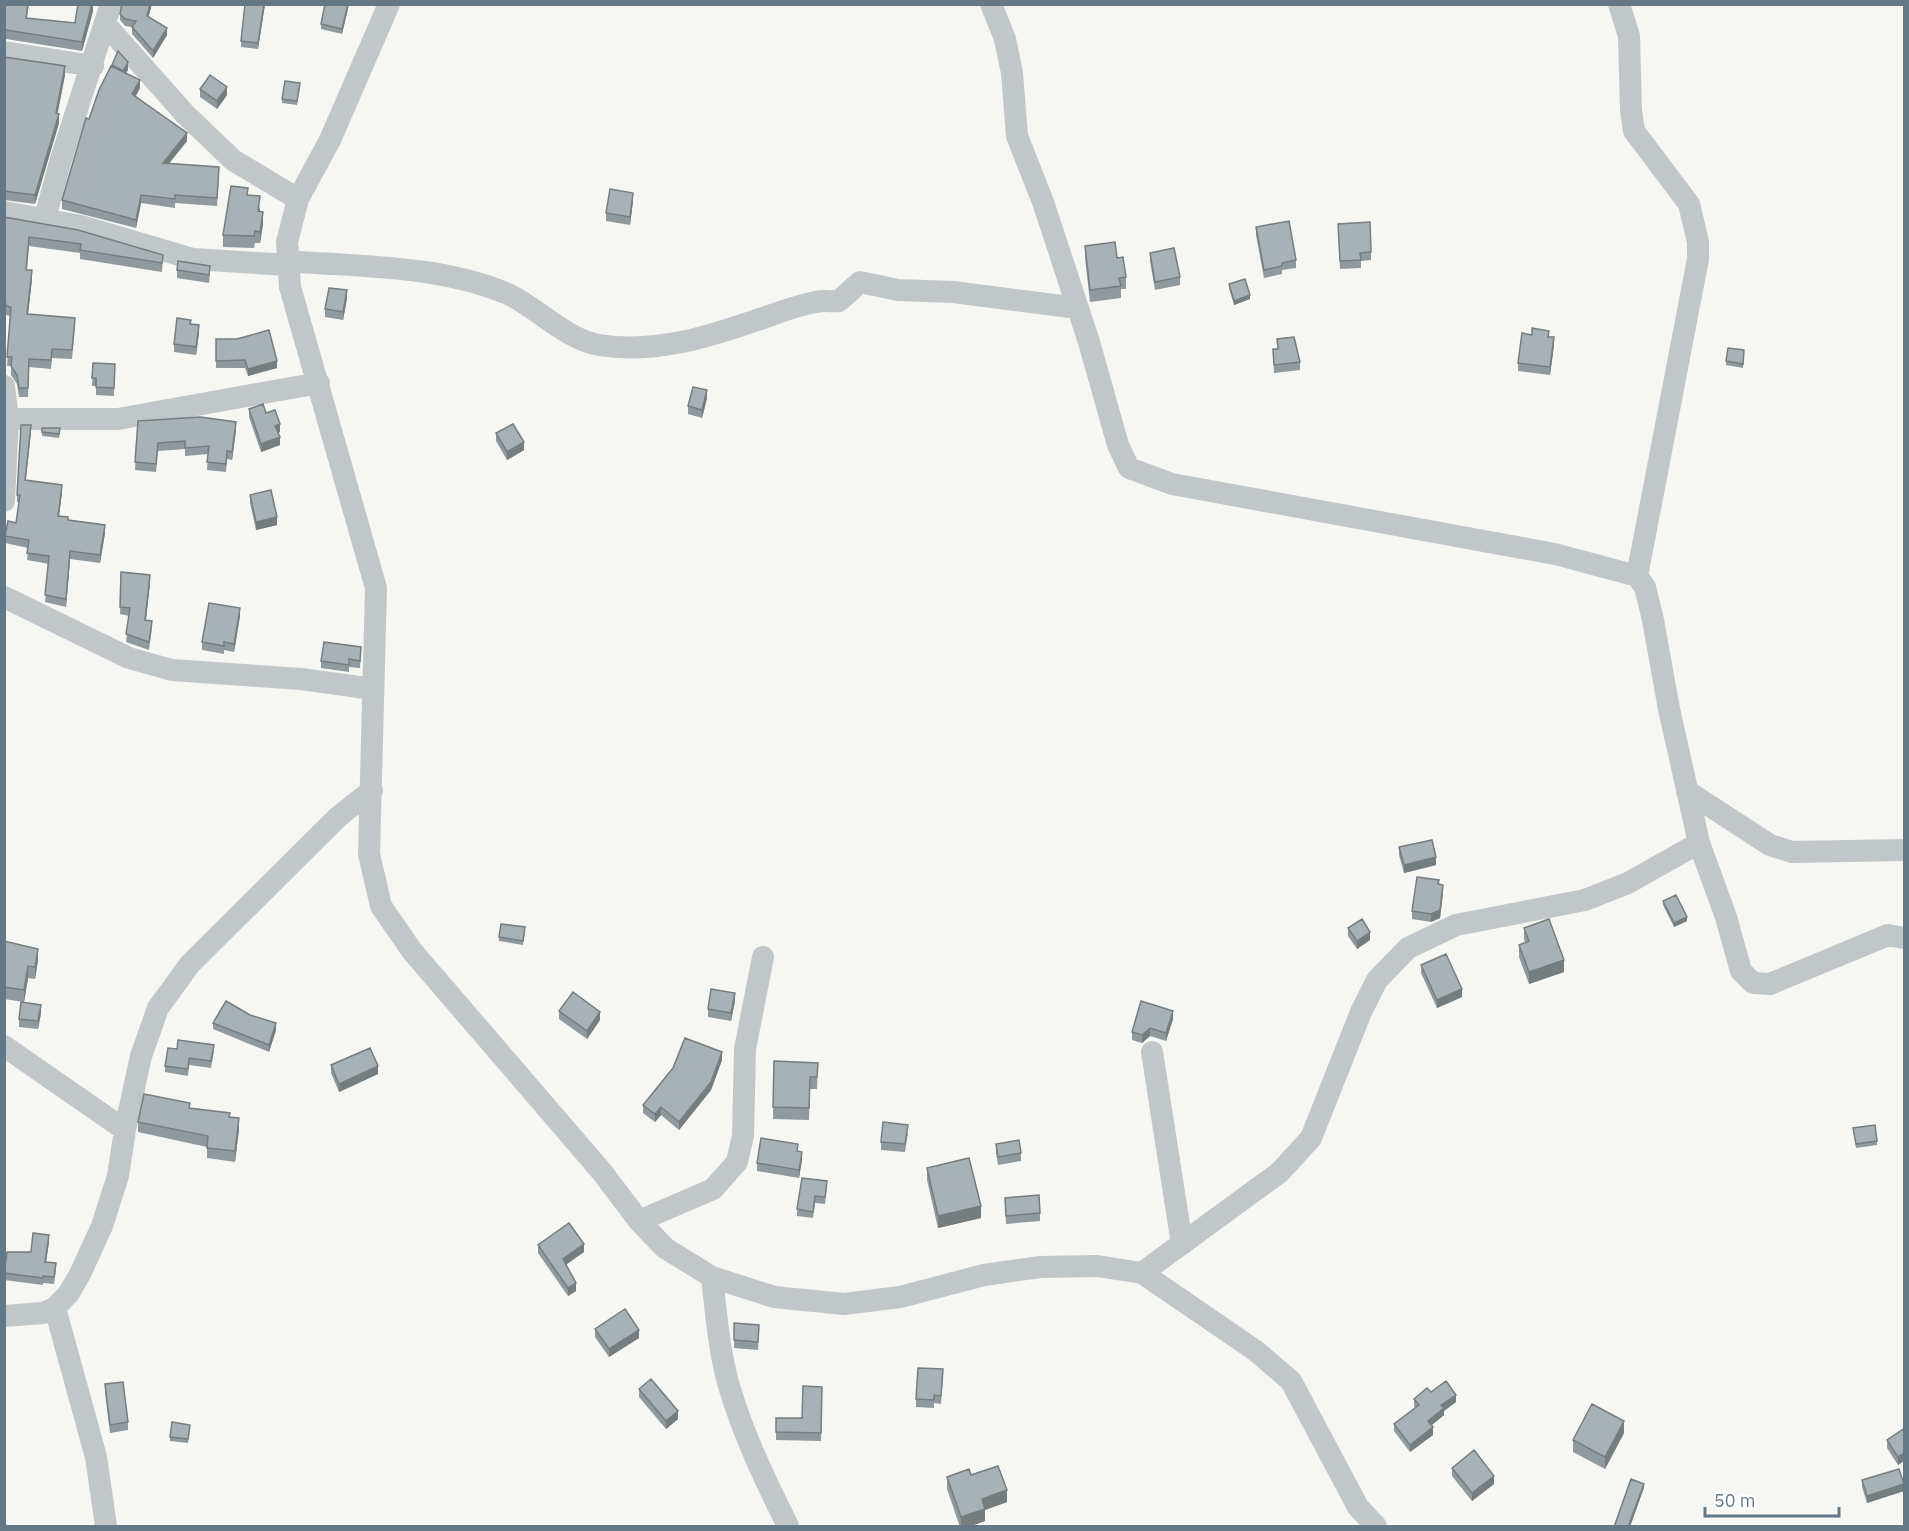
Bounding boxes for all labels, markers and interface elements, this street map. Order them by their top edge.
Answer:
scale bar [1705,1480,1838,1518]
text: 50 m [1714,1489,1756,1512]

